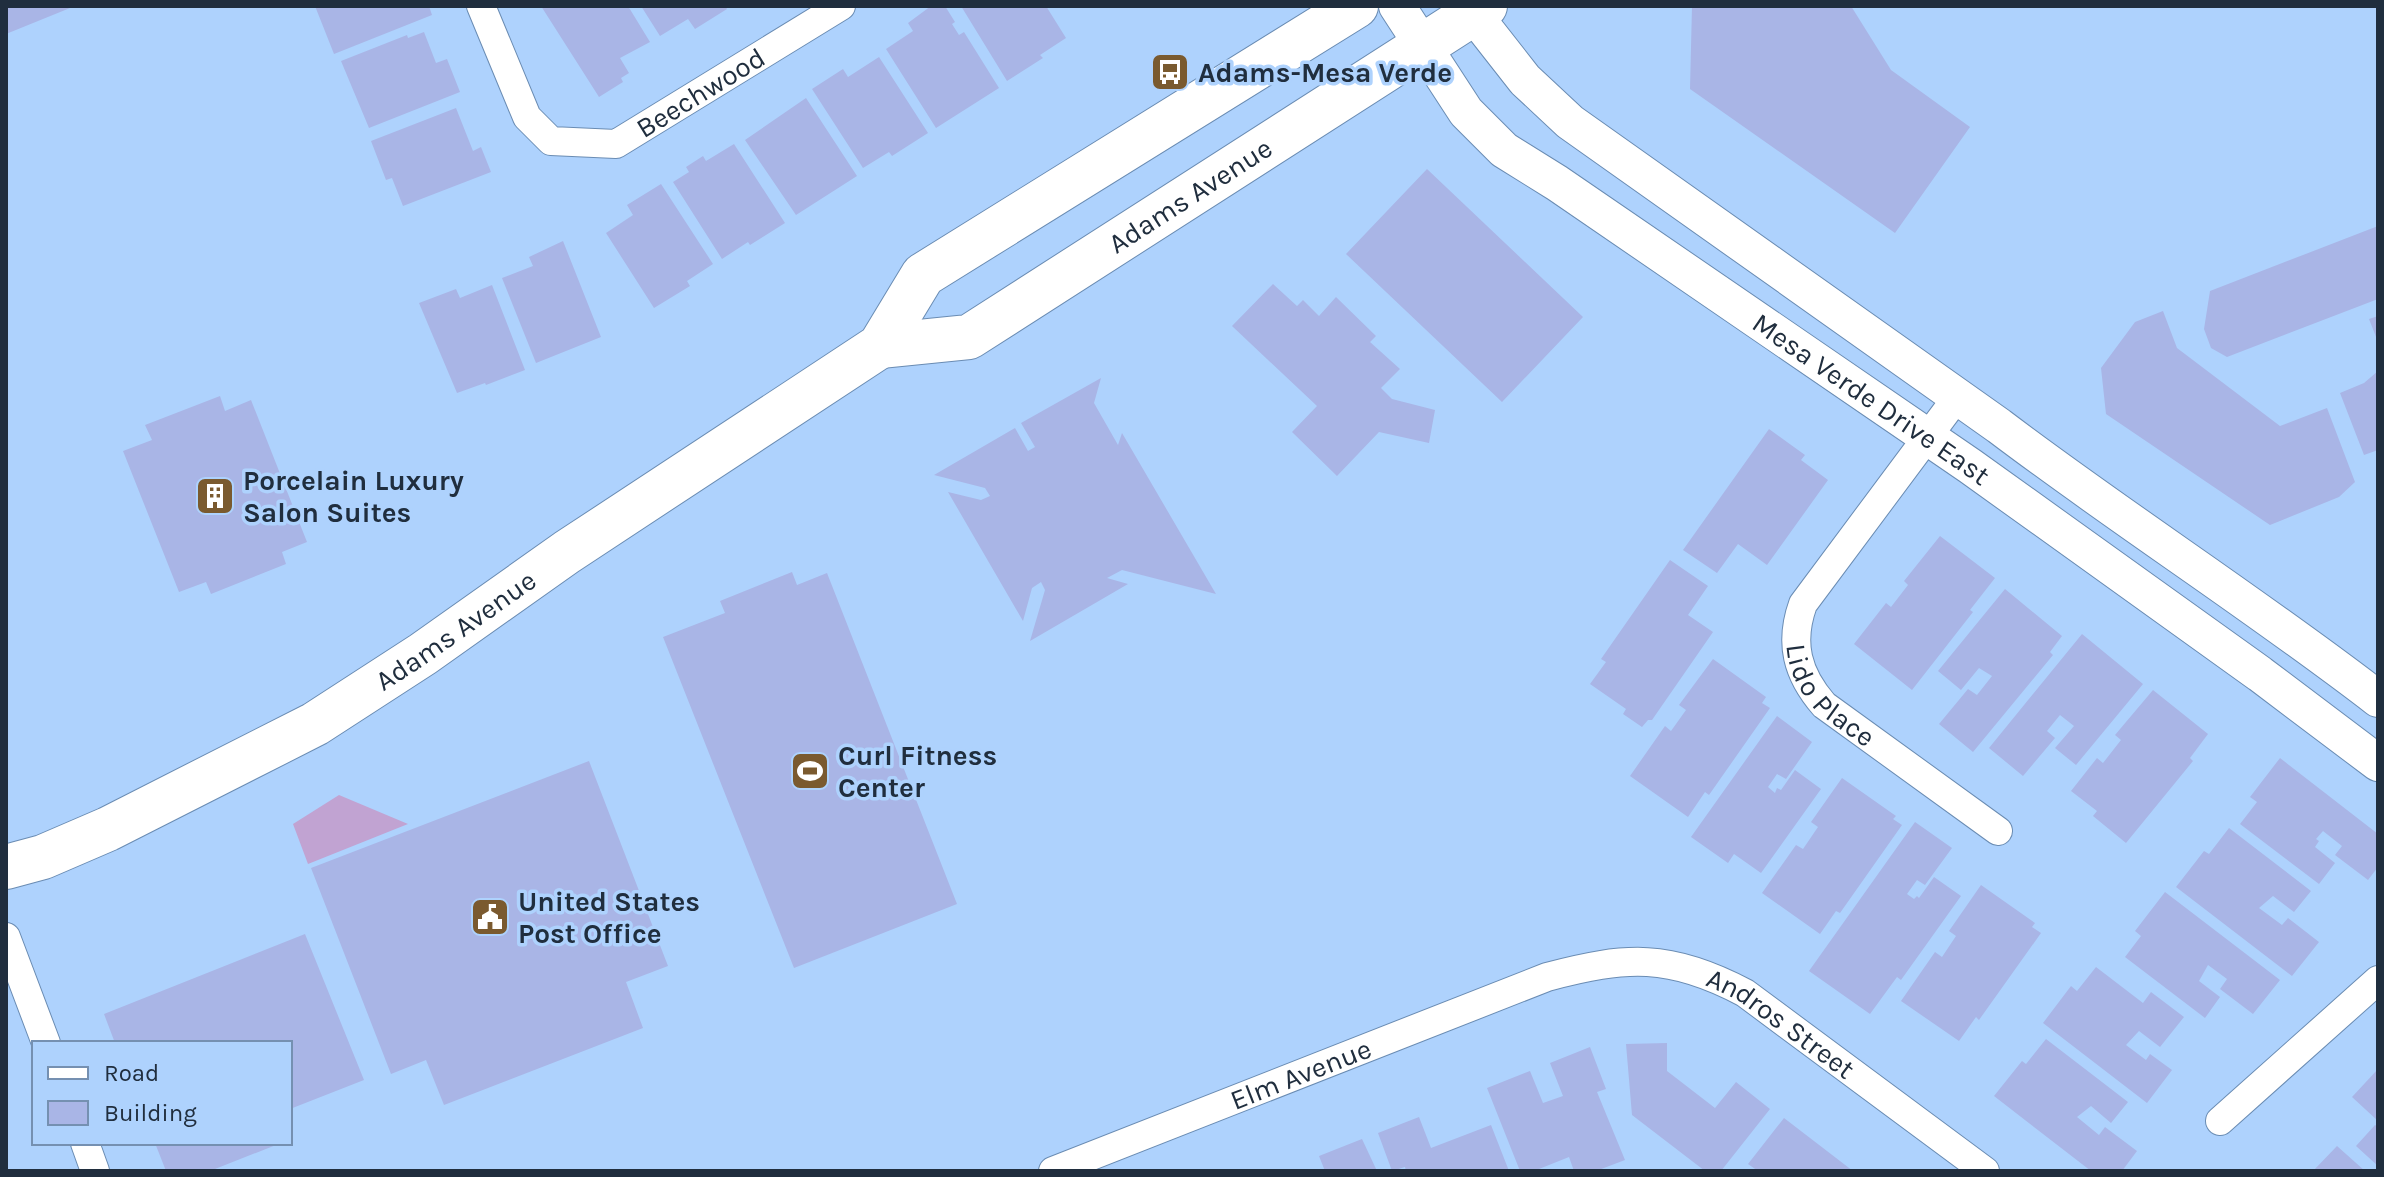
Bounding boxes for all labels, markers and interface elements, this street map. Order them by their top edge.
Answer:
street label: Beechwood [630,41,771,145]
bus stop icon: Adams-Mesa Verde [1149,51,1191,93]
place label: Adams-Mesa Verde [1198,56,1452,89]
street label: Adams Avenue [1102,131,1278,260]
street label: Mesa Verde Drive East [1746,306,1996,492]
place label: Porcelain Luxury Salon Suites [243,464,464,529]
building icon: Porcelain Luxury Salon Suites [194,475,236,517]
street label: Adams Avenue [369,563,542,698]
street label: Lido Place [1779,642,1881,754]
place label: Curl Fitness Center [838,739,997,804]
sports icon: Curl Fitness Center [789,750,831,792]
place label: United States Post Office [518,885,700,950]
public building icon: United States Post Office [469,896,511,938]
street label: Andros Street [1702,961,1861,1086]
street label: Elm Avenue [1226,1032,1376,1117]
legend [32,1041,292,1145]
text: Road [104,1059,159,1087]
text: Building [104,1099,197,1127]

